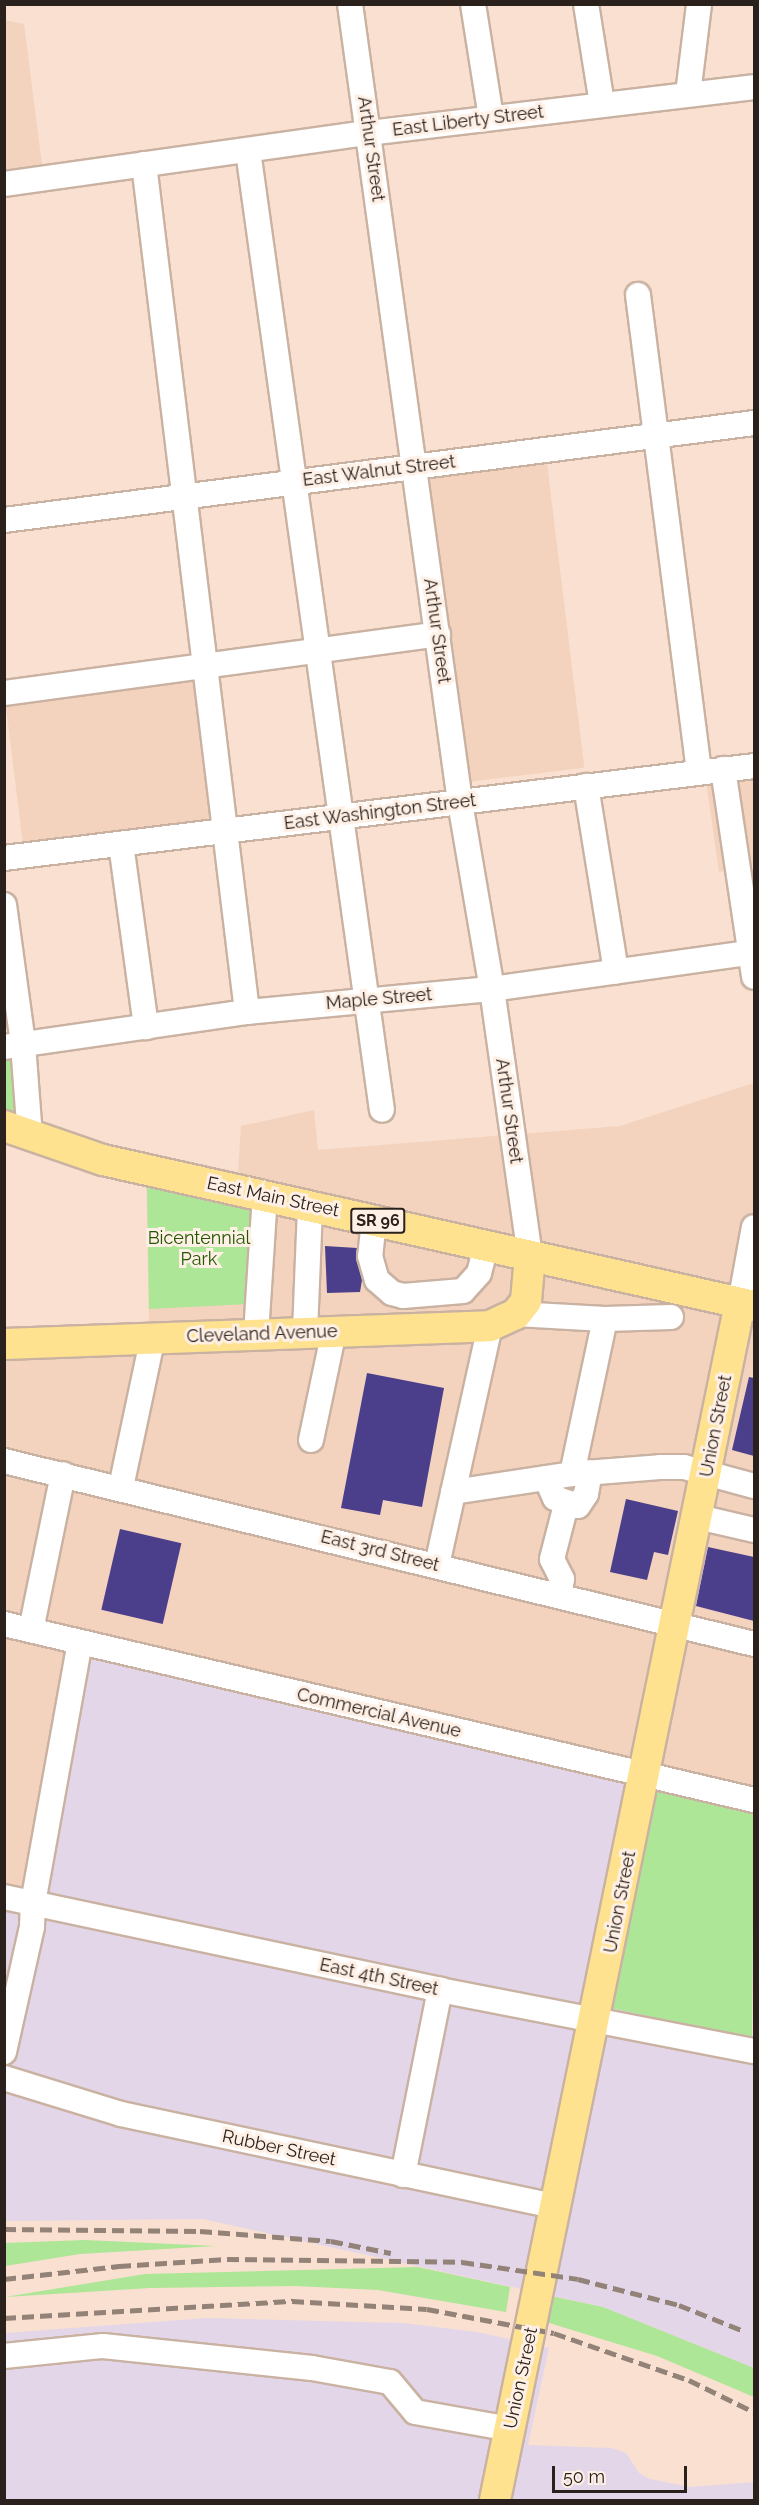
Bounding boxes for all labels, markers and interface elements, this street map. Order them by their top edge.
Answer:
street label: Arthur Street [353,95,389,203]
street label: East Liberty Street [391,101,545,141]
street label: East Walnut Street [301,451,457,491]
street label: Arthur Street [419,577,455,685]
street label: East Washington Street [282,789,478,835]
street label: Maple Street [325,984,433,1014]
street label: Arthur Street [491,1057,527,1165]
street label: East Main Street [205,1172,341,1222]
road number: SR 96 [350,1208,406,1234]
park label: Bicentennial Park [148,1228,250,1270]
street label: Cleveland Avenue [186,1321,338,1347]
street label: Union Street [696,1373,736,1479]
street label: East 3rd Street [318,1526,442,1576]
street label: Commercial Avenue [294,1683,464,1743]
street label: Union Street [600,1849,640,1955]
street label: East 4th Street [318,1954,440,2000]
street label: Rubber Street [220,2125,338,2171]
street label: Union Street [500,2325,542,2431]
scale bar [555,2454,690,2492]
text: 50 m [563,2466,605,2487]

